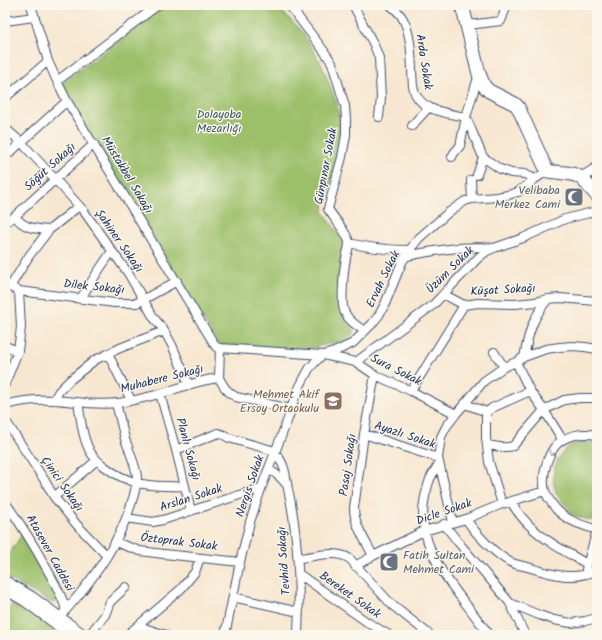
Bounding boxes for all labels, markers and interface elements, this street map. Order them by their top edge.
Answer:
street label: Arda Sokak [410,33,438,92]
park label: Dolayoba Mezarlığı [197,105,242,138]
street label: Günpınar Sokak [309,126,343,206]
street label: Müstakbel Sokağı [96,133,158,217]
street label: Söğüt Sokağı [20,138,80,196]
place label: Velibaba Merkez Cami [495,181,561,214]
mosque icon: Velibaba Merkez Cami [563,186,585,208]
street label: Şahiner Sokağı [90,205,148,277]
street label: Üzüm Sokak [422,241,479,298]
street label: Ervah Sokak [361,247,405,311]
street label: Dilek Sokağı [63,274,125,300]
street label: Küşat Sokağı [470,279,536,301]
street label: Sura Sokak [367,349,425,391]
street label: Muhabere Sokağı [118,359,206,399]
place label: Mehmet Akif Ersoy Ortaokulu [240,385,320,418]
school or university icon: Mehmet Akif Ersoy Ortaokulu [322,390,344,412]
street label: Planlı Sokağı [171,416,205,482]
street label: Ayazlı Sokak [372,416,438,454]
street label: Pasaj Sokağı [334,433,362,497]
one-way arrow [549,449,556,456]
street label: Çinici Sokağı [36,452,88,516]
street label: Nergis Sokak [230,452,270,520]
street label: Arslan Sokak [157,479,225,517]
street label: Dicle Sokak [414,493,475,530]
street label: Atasever Caddesi [21,511,80,596]
street label: Tevhid Sokağı [272,526,296,596]
street label: Öztoprak Sokak [140,528,219,556]
place label: Fatih Sultan Mehmet Cami [403,546,475,579]
mosque icon: Fatih Sultan Mehmet Cami [378,551,400,573]
street label: Bereket Sokak [315,567,385,624]

